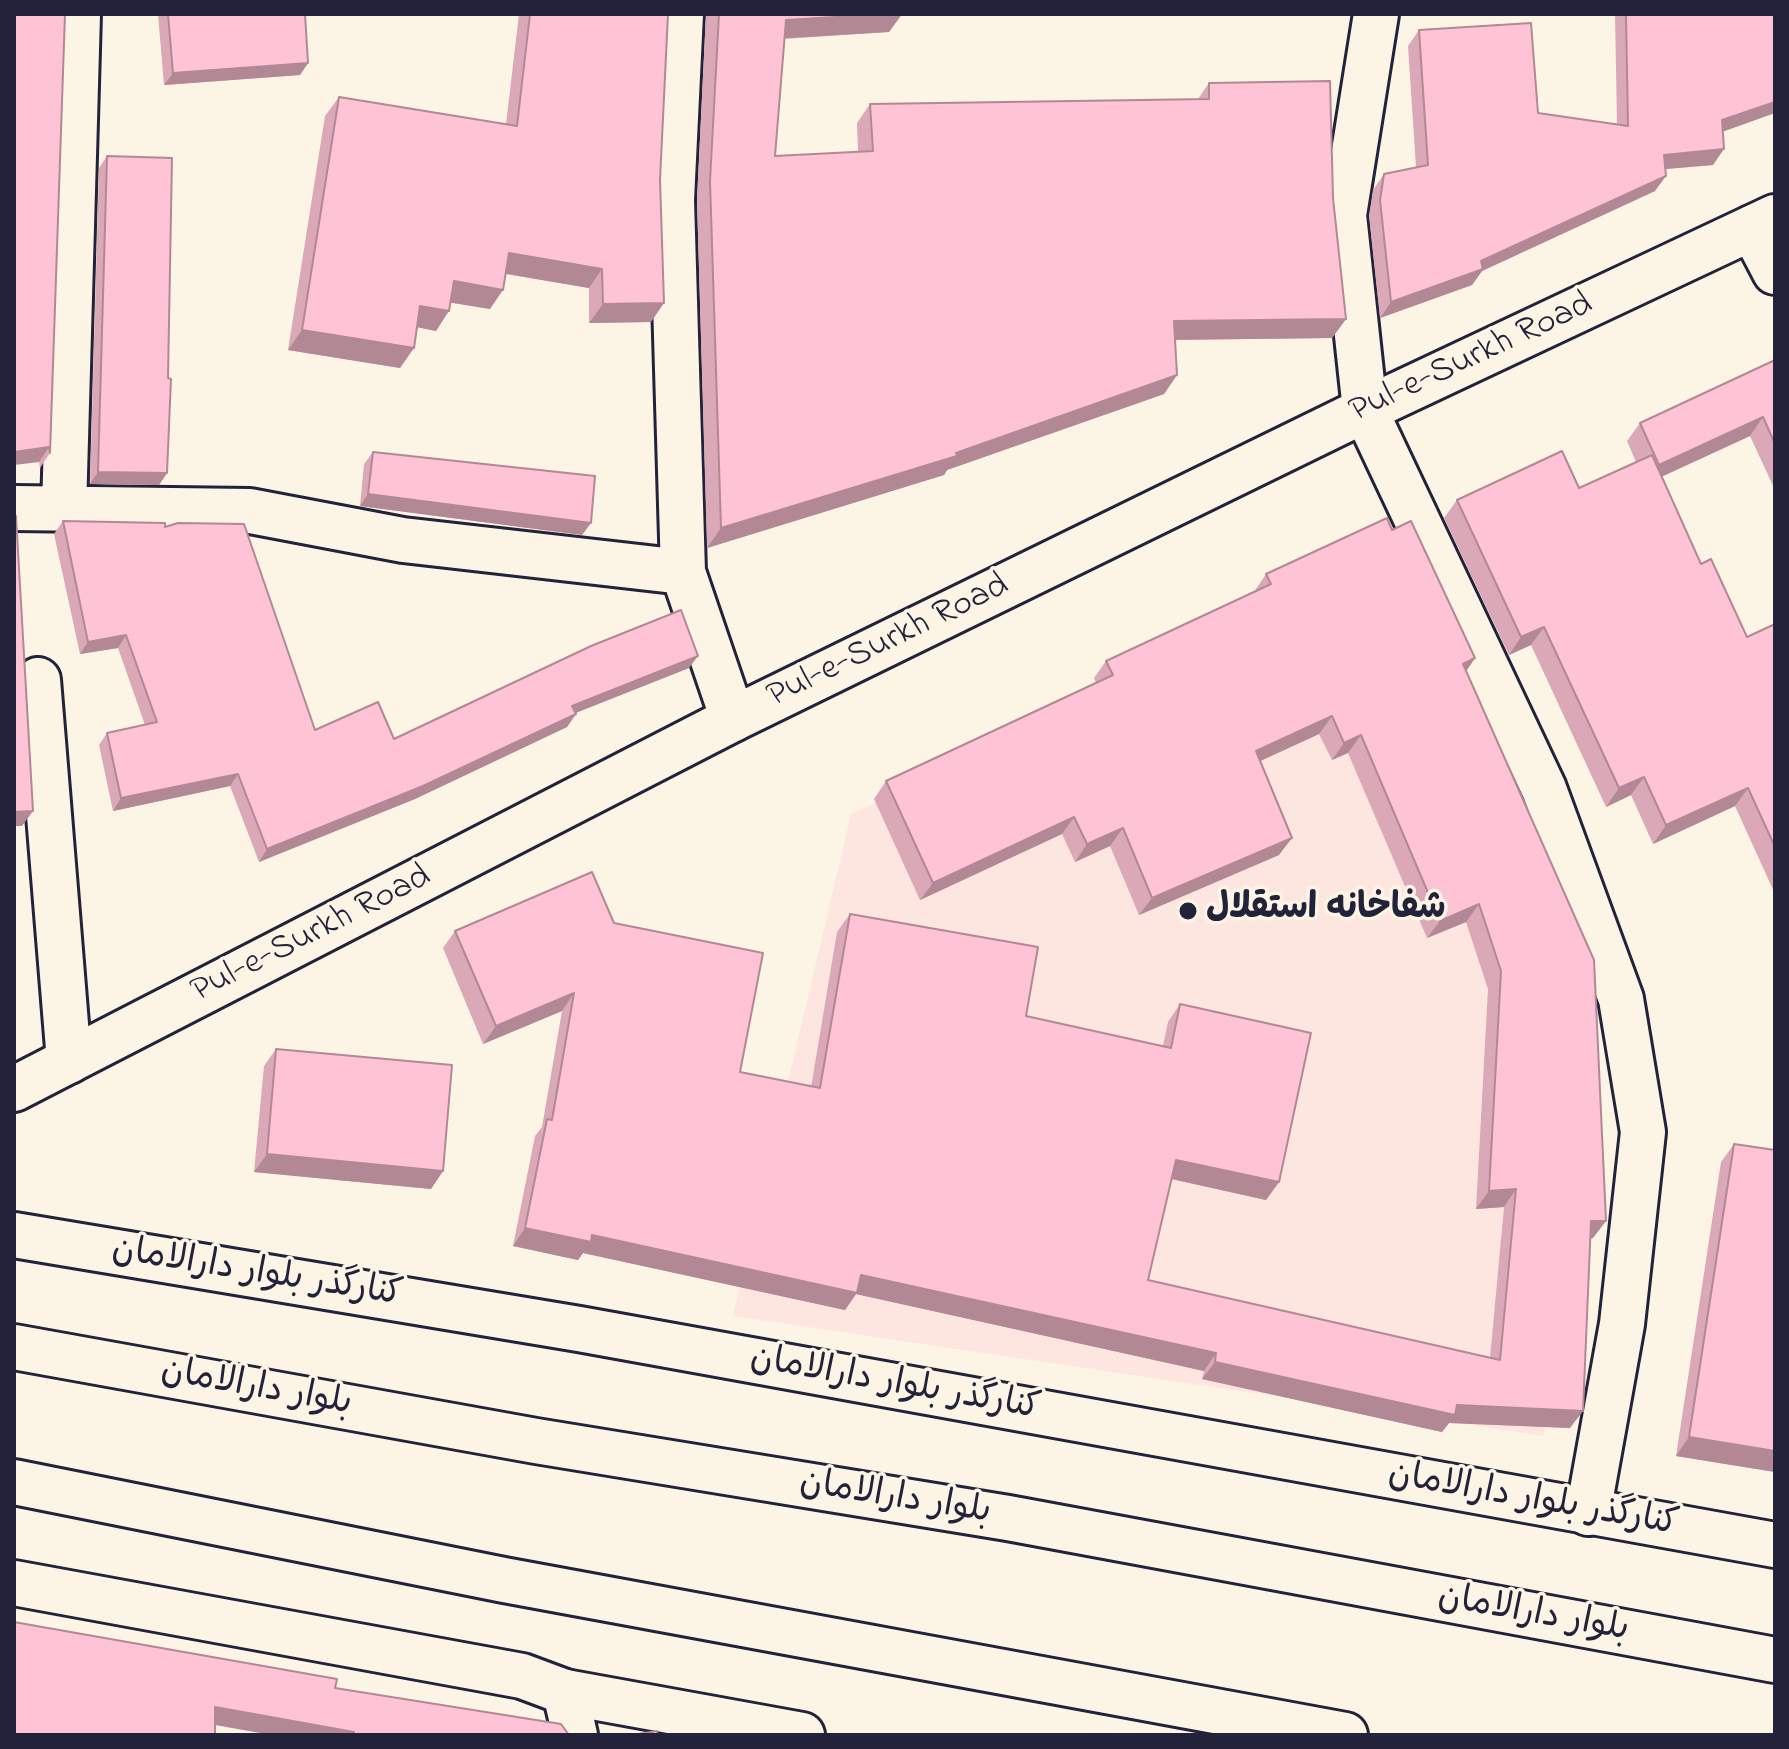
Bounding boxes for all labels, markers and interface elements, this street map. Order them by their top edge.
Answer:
street label: Pul-e-Surkh Road [1344,285,1600,435]
street label: Pul-e-Surkh Road [761,566,1017,720]
street label: Pul-e-Surkh Road [185,857,439,1015]
place label: شفاخانه استقلال [1206,889,1446,933]
marker: شفاخانه استقلال [1177,900,1199,922]
street label: کنارگذر بلوار دارالامان [109,1231,405,1319]
street label: کنارگذر بلوار دارالامان [747,1339,1043,1433]
street label: بلوار دارالامان [157,1352,355,1428]
street label: کنارگذر بلوار دارالامان [1385,1455,1681,1549]
street label: بلوار دارالامان [796,1464,994,1536]
street label: بلوار دارالامان [1434,1578,1632,1654]

